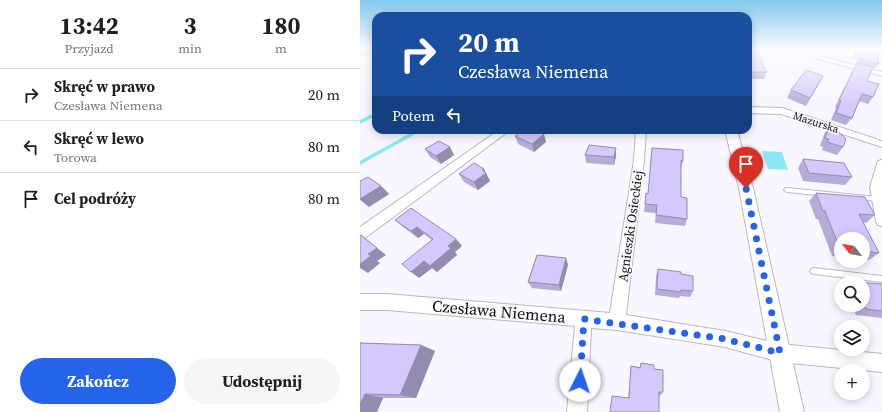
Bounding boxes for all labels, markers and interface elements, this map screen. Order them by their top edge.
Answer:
text: 13:42 [60,9,119,42]
text: 3 [184,9,197,42]
text: 180 [261,9,300,42]
text: 20 m [458,23,520,61]
icon: right [392,28,444,80]
text: Przyjazd [65,40,114,57]
text: min [178,40,202,57]
text: m [275,40,287,57]
text: Czesława Niemena [458,59,608,84]
text: Skręć w prawo [54,76,155,97]
icon: right [20,84,42,106]
text: 20 m [308,84,340,105]
text: Czesława Niemena [54,97,163,114]
icon: left [443,104,465,126]
text: Potem [392,105,435,126]
street label: Mazurska [791,108,841,137]
text: Skręć w lewo [54,128,144,149]
icon: left [20,136,42,158]
text: 80 m [308,136,340,157]
pin [729,147,763,188]
text: Torowa [54,149,97,166]
icon: arrive [735,153,757,175]
street label: Agnieszki Osieckiej [614,169,647,283]
icon: arrive [20,188,42,210]
text: Cel podróży [54,188,136,209]
text: 80 m [308,188,340,209]
north arrow [834,232,870,268]
map controls [834,232,870,400]
button: search [834,276,870,312]
street label: Czesława Niemena [431,294,567,328]
button: layers [834,320,870,356]
button: Zakończ [20,358,176,404]
button: Udostępnij [184,358,340,404]
position arrow [559,360,601,402]
button: + [834,364,870,400]

